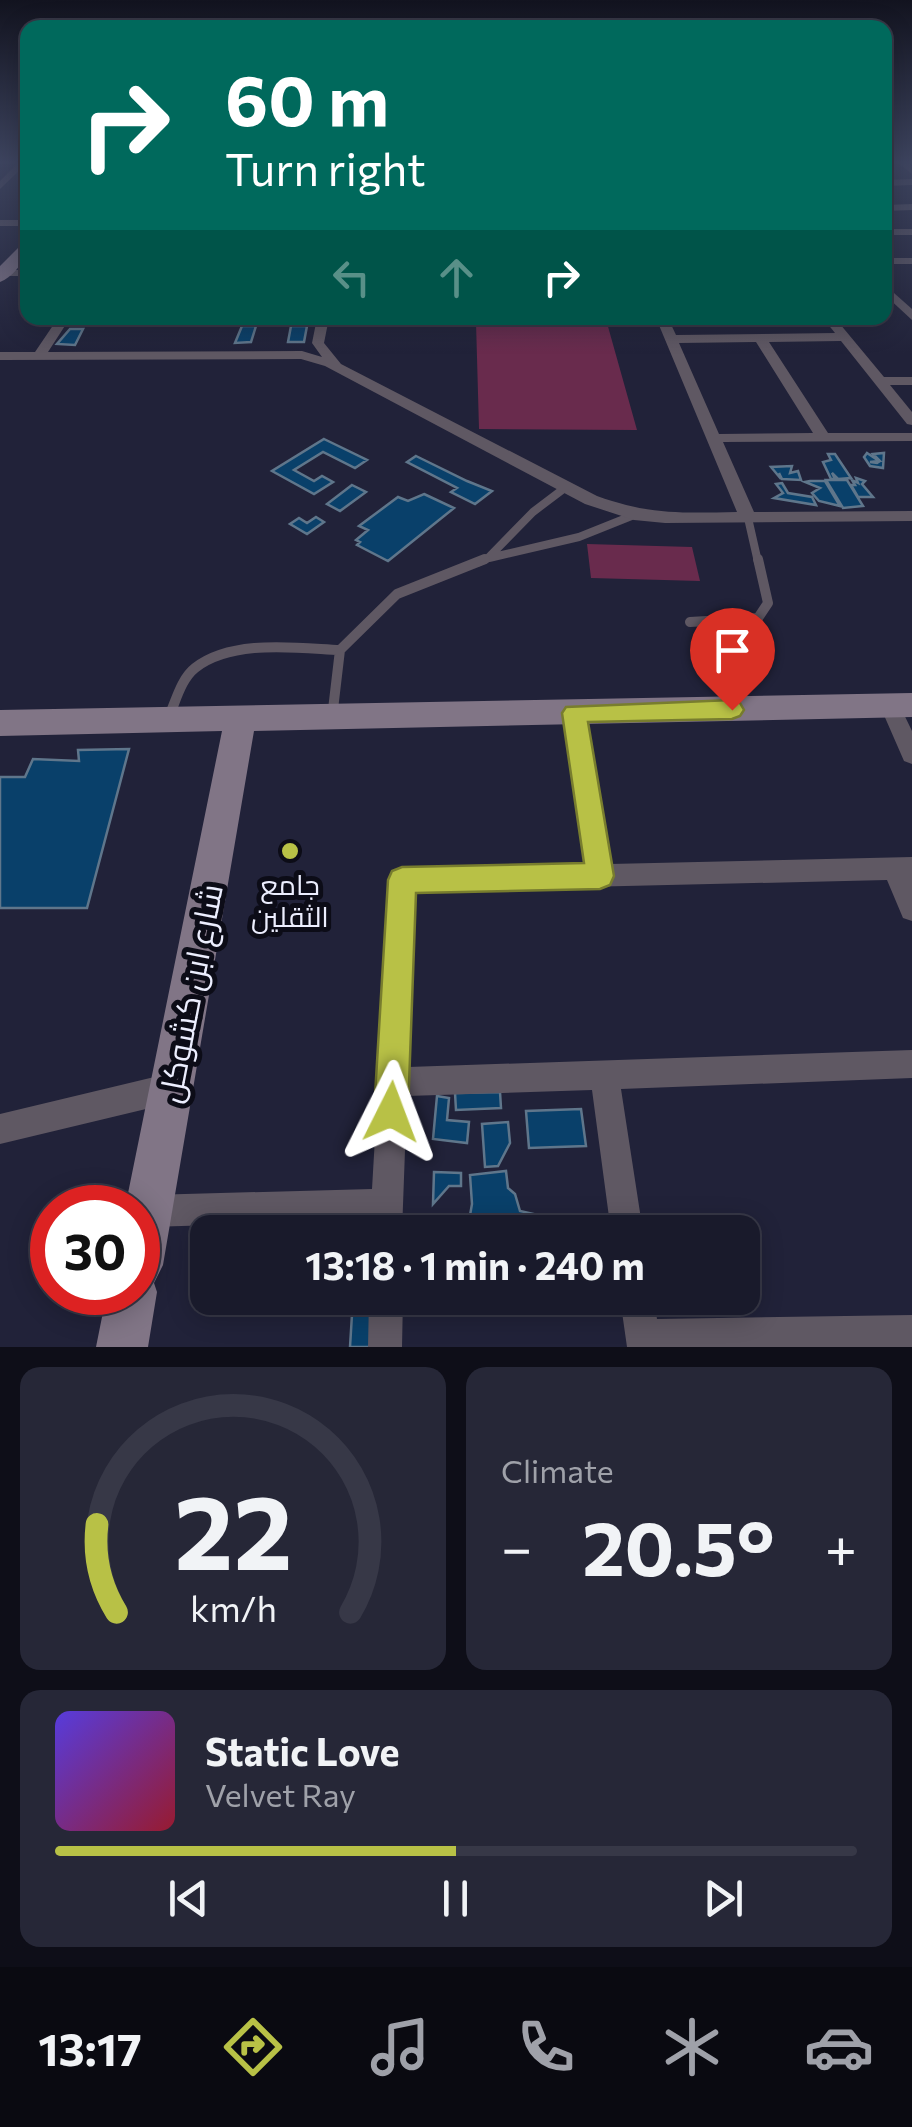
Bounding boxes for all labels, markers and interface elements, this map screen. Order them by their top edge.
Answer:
text: 60 m [225,55,389,140]
icon: right [60,60,190,190]
text: Turn right [225,140,426,195]
icon: left [324,250,379,305]
icon: ahead [429,250,484,305]
icon: right [534,250,589,305]
pin [690,608,775,711]
icon: arrive [705,623,760,678]
marker: جامع الثقلين [279,840,301,862]
place label: جامع الثقلين [251,867,329,934]
street label: شارع ابن كشوكل [148,880,234,1107]
position arrow [339,1060,443,1164]
speed limit sign: 30 [30,1185,160,1315]
text: 13:18 · 1 min · 240 m [305,1241,645,1288]
text: Climate [501,1450,614,1490]
text: 22 [174,1464,292,1591]
text: 20.5° [582,1500,775,1591]
text: − [501,1512,532,1579]
text: + [825,1512,857,1579]
text: km/h [190,1586,276,1629]
text: Static Love [205,1727,400,1774]
text: Velvet Ray [205,1774,356,1814]
icon: previous [161,1871,216,1926]
icon: pause [428,1871,483,1926]
icon: next [696,1871,751,1926]
icon: directions [218,2012,288,2082]
icon: music [365,2012,435,2082]
icon: phone [511,2012,581,2082]
icon: climate [657,2012,727,2082]
icon: car [804,2012,874,2082]
text: 13:17 [38,2020,142,2075]

